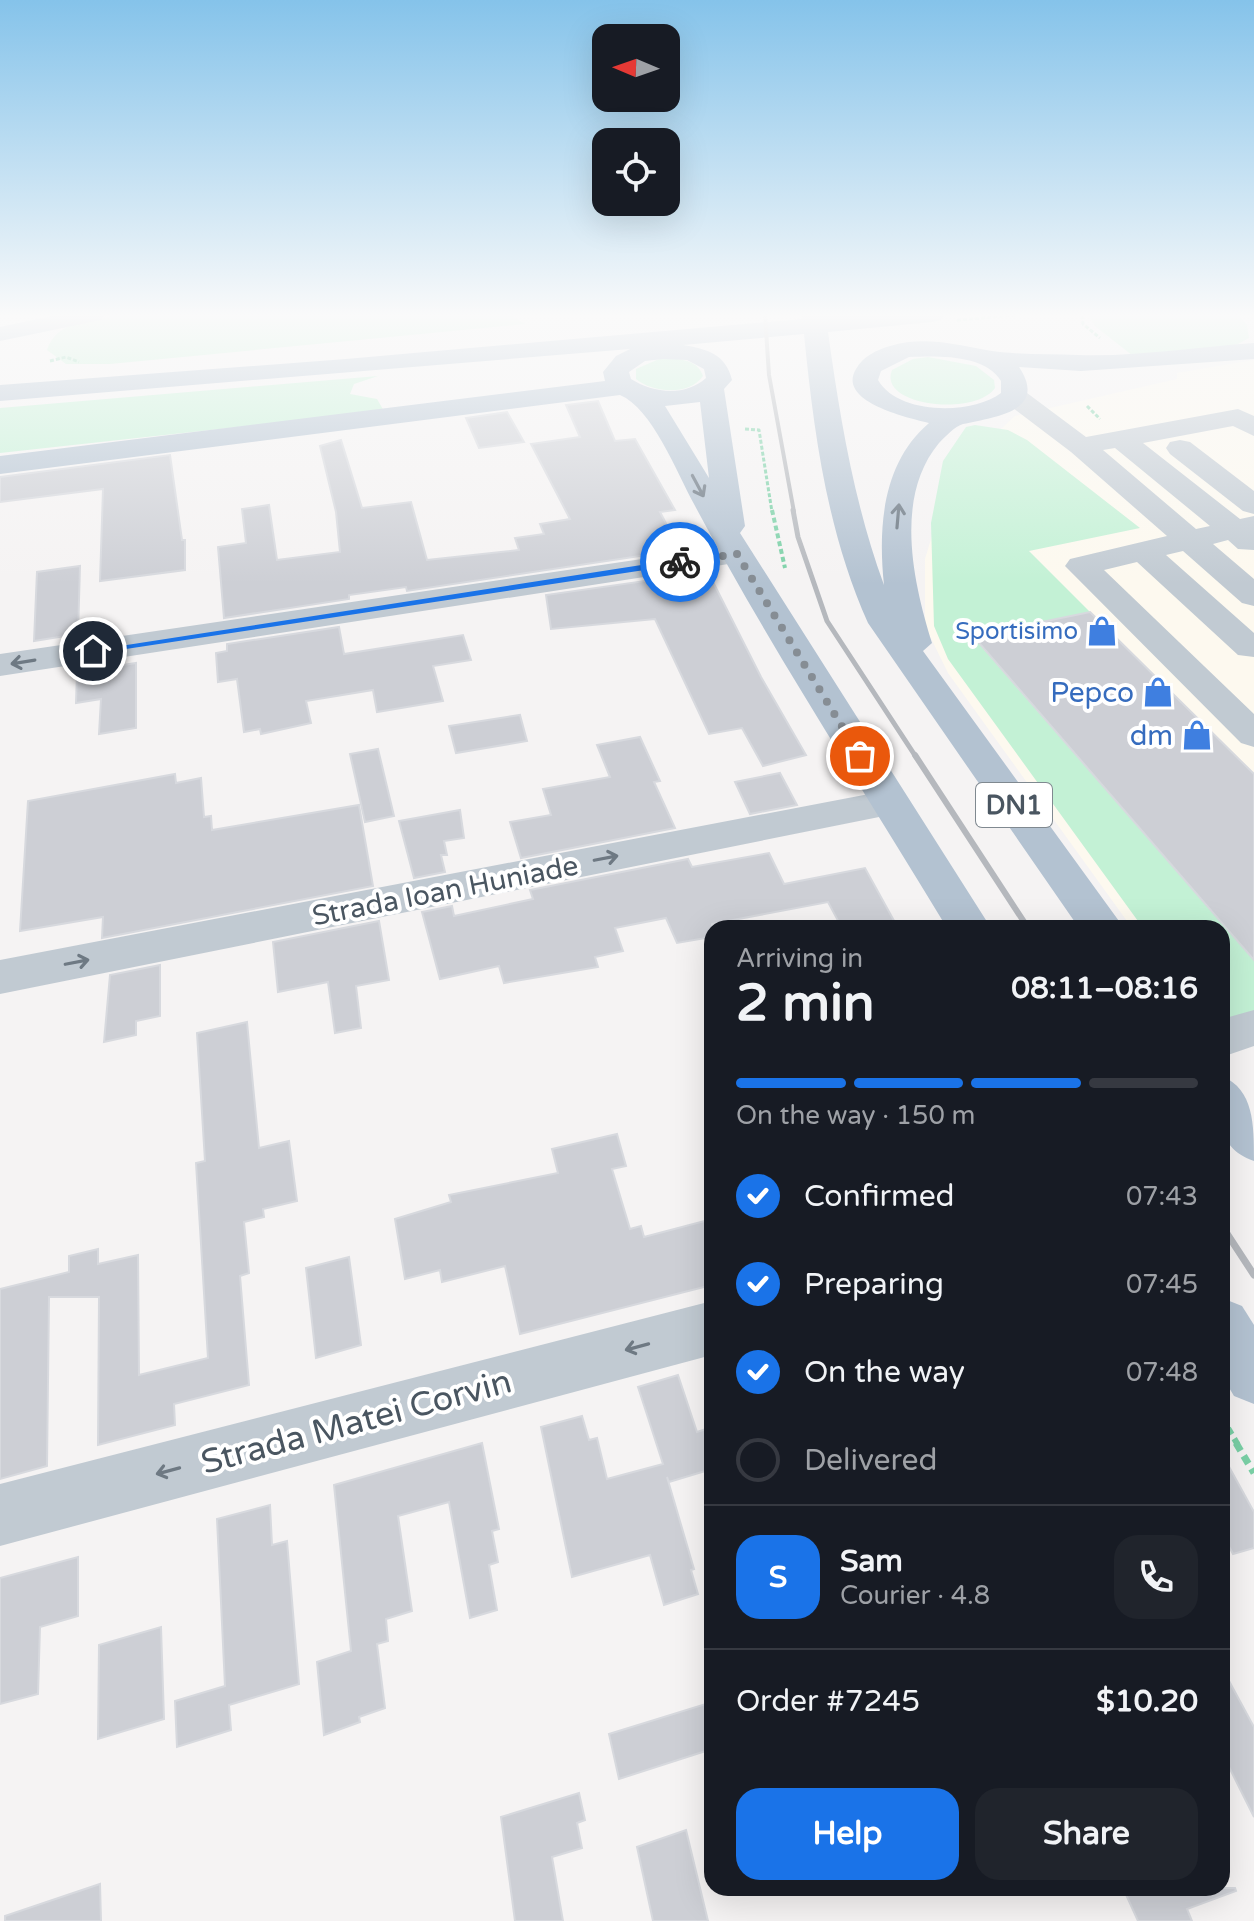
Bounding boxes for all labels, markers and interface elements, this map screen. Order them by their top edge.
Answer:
north arrow [592,24,680,112]
map controls [592,24,680,216]
button: locate [592,128,680,216]
one-way arrow [691,473,707,497]
one-way arrow [891,503,906,530]
courier [640,522,720,602]
icon: bike [658,540,702,584]
shop icon: Sportisimo [1085,614,1119,648]
pin [59,617,127,685]
place label: Sportisimo [955,617,1078,646]
icon: home [71,629,115,673]
one-way arrow [11,655,36,670]
shop icon: Pepco [1141,675,1175,709]
place label: Pepco [1050,676,1134,710]
shop icon: dm [1180,718,1214,752]
place label: dm [1130,719,1173,753]
pin [826,722,894,790]
icon: bag [838,734,882,778]
road number: DN1 [976,783,1052,827]
street label: Strada Ioan Huniade [309,849,581,933]
one-way arrow [593,850,619,865]
text: Arriving in [736,943,863,974]
one-way arrow [63,954,89,969]
text: 08:11–08:16 [1011,970,1198,1007]
text: 2 min [736,972,875,1035]
text: On the way · 150 m [736,1100,975,1131]
icon: check [736,1174,780,1218]
text: Confirmed [804,1178,955,1215]
text: 07:43 [1126,1181,1198,1212]
icon: check [736,1262,780,1306]
text: Preparing [804,1266,944,1303]
text: 07:45 [1126,1269,1198,1300]
one-way arrow [624,1341,650,1356]
icon: check [736,1350,780,1394]
text: On the way [804,1354,965,1391]
text: 07:48 [1126,1357,1198,1388]
street label: Strada Matei Corvin [197,1361,516,1484]
text: Delivered [804,1442,938,1479]
one-way arrow [156,1464,182,1479]
button: phone [1114,1535,1198,1619]
text: Sam [840,1543,903,1580]
text: S [769,1559,787,1596]
text: Courier · 4.8 [840,1580,990,1611]
text: Order #7245 [736,1683,920,1720]
text: $10.20 [1096,1683,1198,1720]
button: Help [736,1788,959,1880]
button: Share [975,1788,1198,1880]

